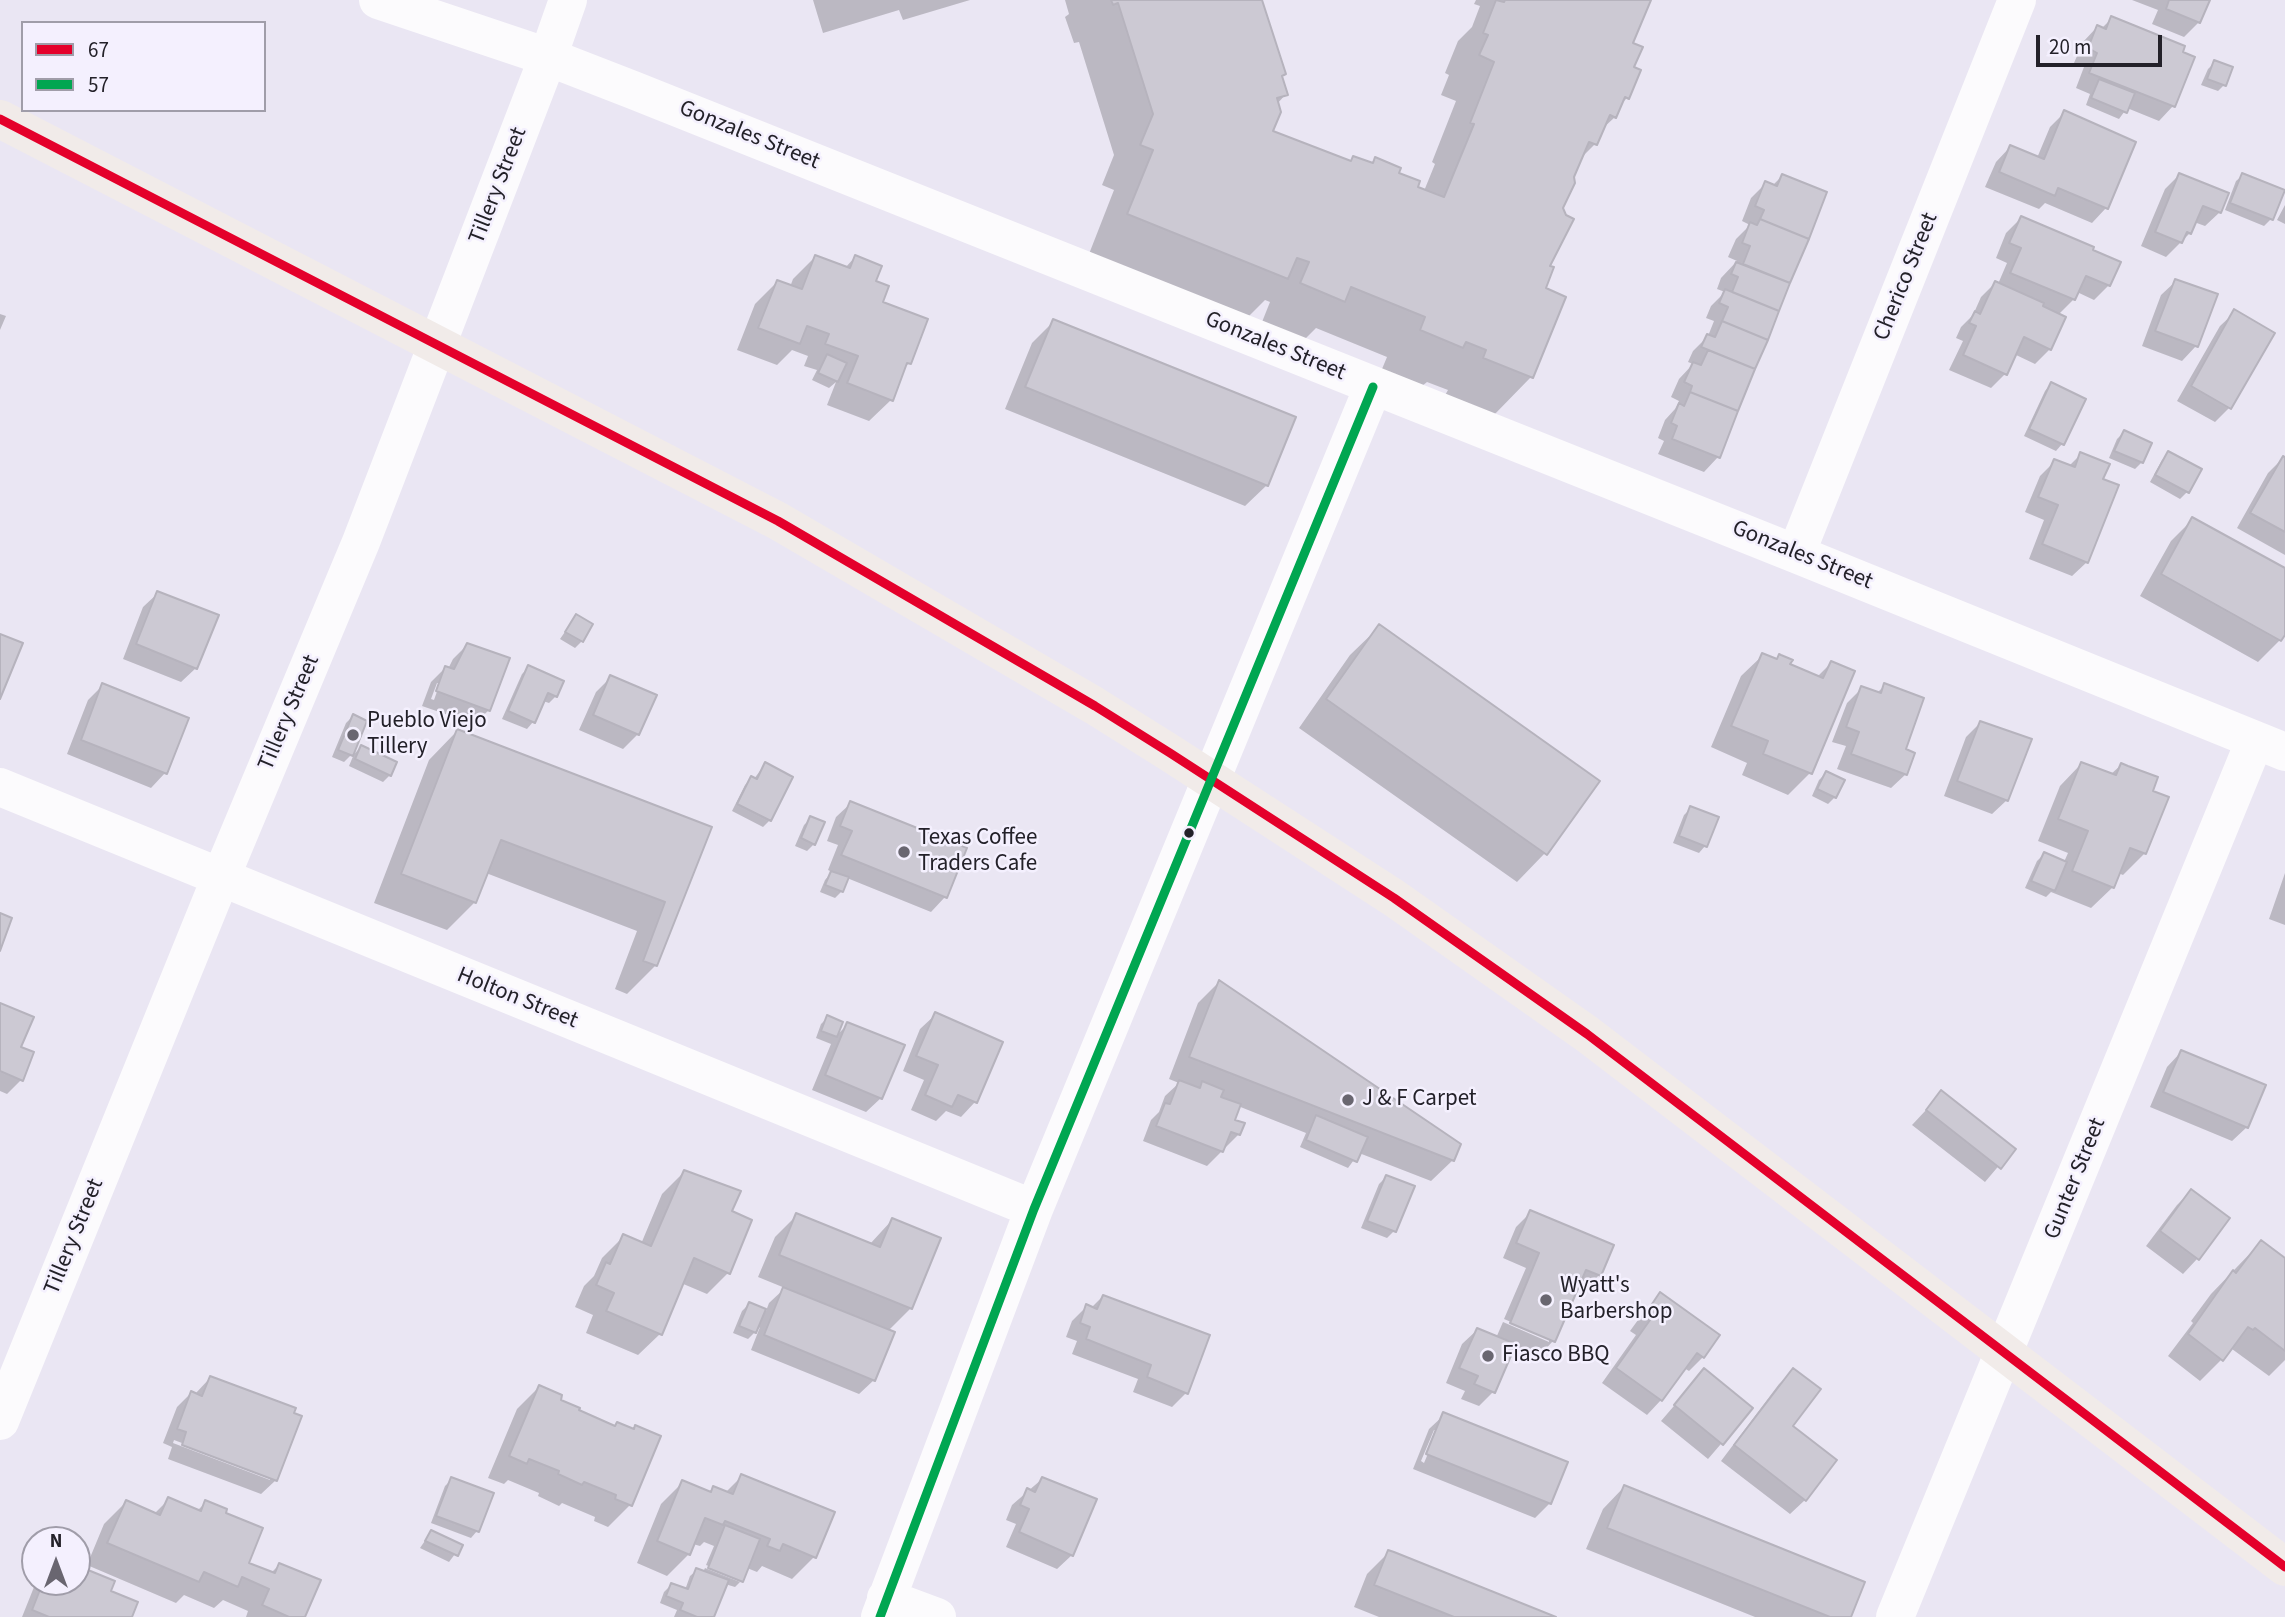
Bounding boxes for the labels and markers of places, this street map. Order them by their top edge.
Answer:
place label: Pueblo Viejo Tillery [367,708,487,762]
marker: Pueblo Viejo Tillery [345,727,361,743]
place label: Texas Coffee Traders Cafe [918,825,1037,879]
unlabelled marker [1182,826,1196,840]
marker: Texas Coffee Traders Cafe [896,844,912,860]
place label: J & F Carpet [1362,1086,1477,1114]
marker: J & F Carpet [1340,1092,1356,1108]
place label: Wyatt's Barbershop [1560,1273,1673,1327]
marker: Wyatt's Barbershop [1538,1292,1554,1308]
place label: Fiasco BBQ [1502,1342,1610,1370]
marker: Fiasco BBQ [1480,1348,1496,1364]

